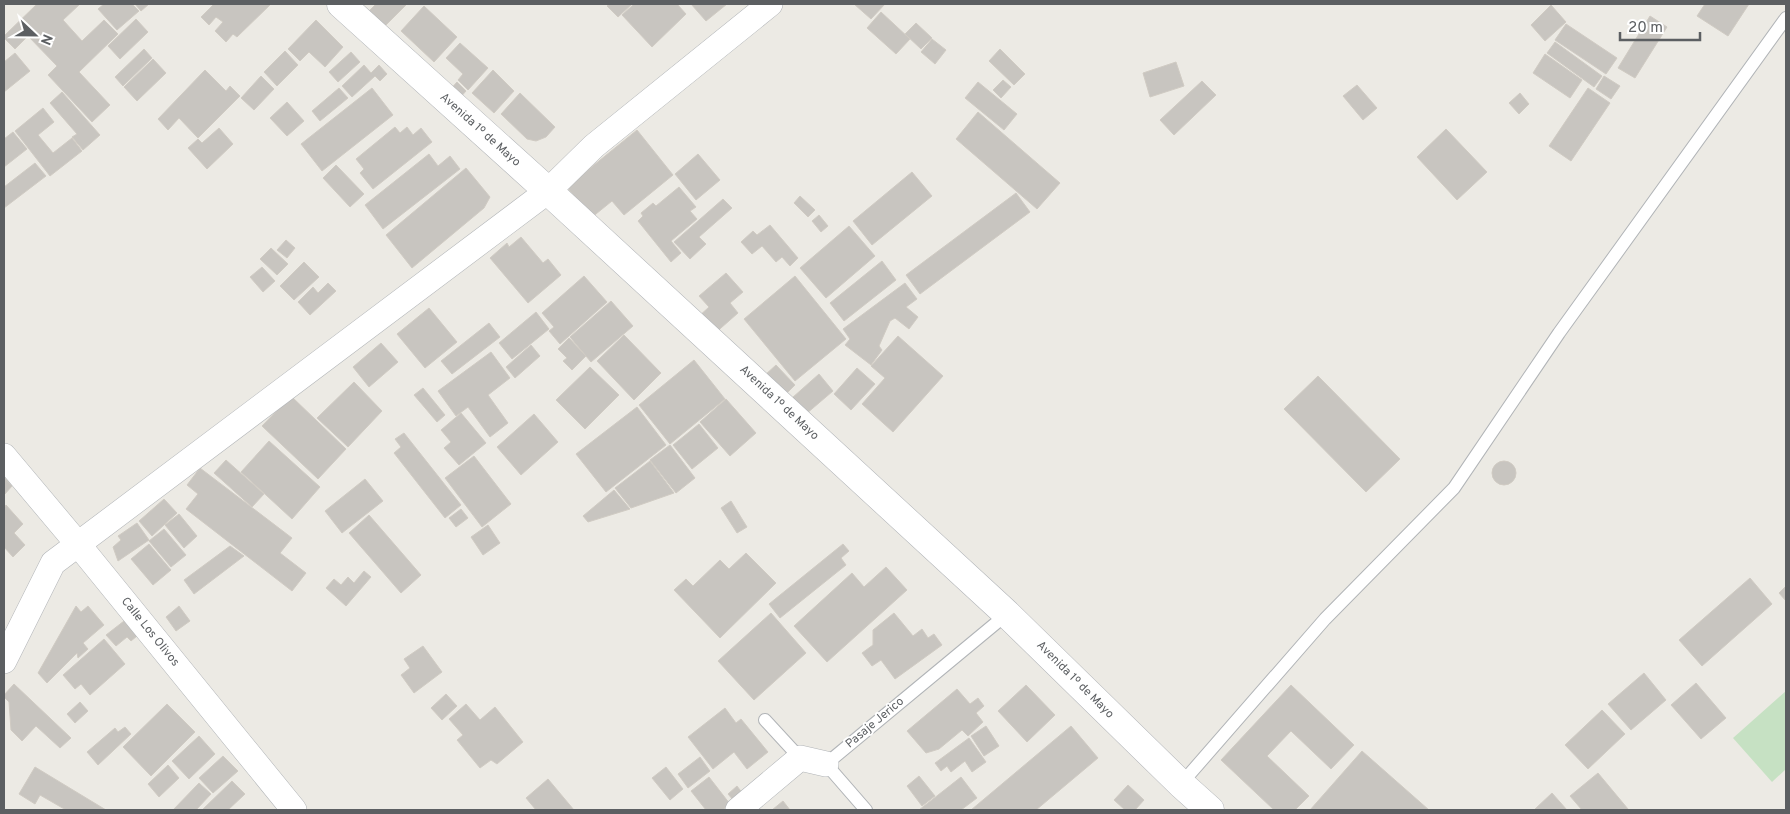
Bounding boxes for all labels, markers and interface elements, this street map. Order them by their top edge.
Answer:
north arrow [10,10,60,60]
scale bar [1620,10,1700,42]
text: 20 m [1628,19,1663,38]
text: N [36,31,55,47]
street label: Avenida 1º de Mayo [436,89,524,171]
street label: Avenida 1º de Mayo [736,362,822,444]
street label: Calle Los Olivos [117,594,183,670]
street label: Avenida 1º de Mayo [1033,638,1117,722]
street label: Pasaje Jerico [842,694,908,752]

